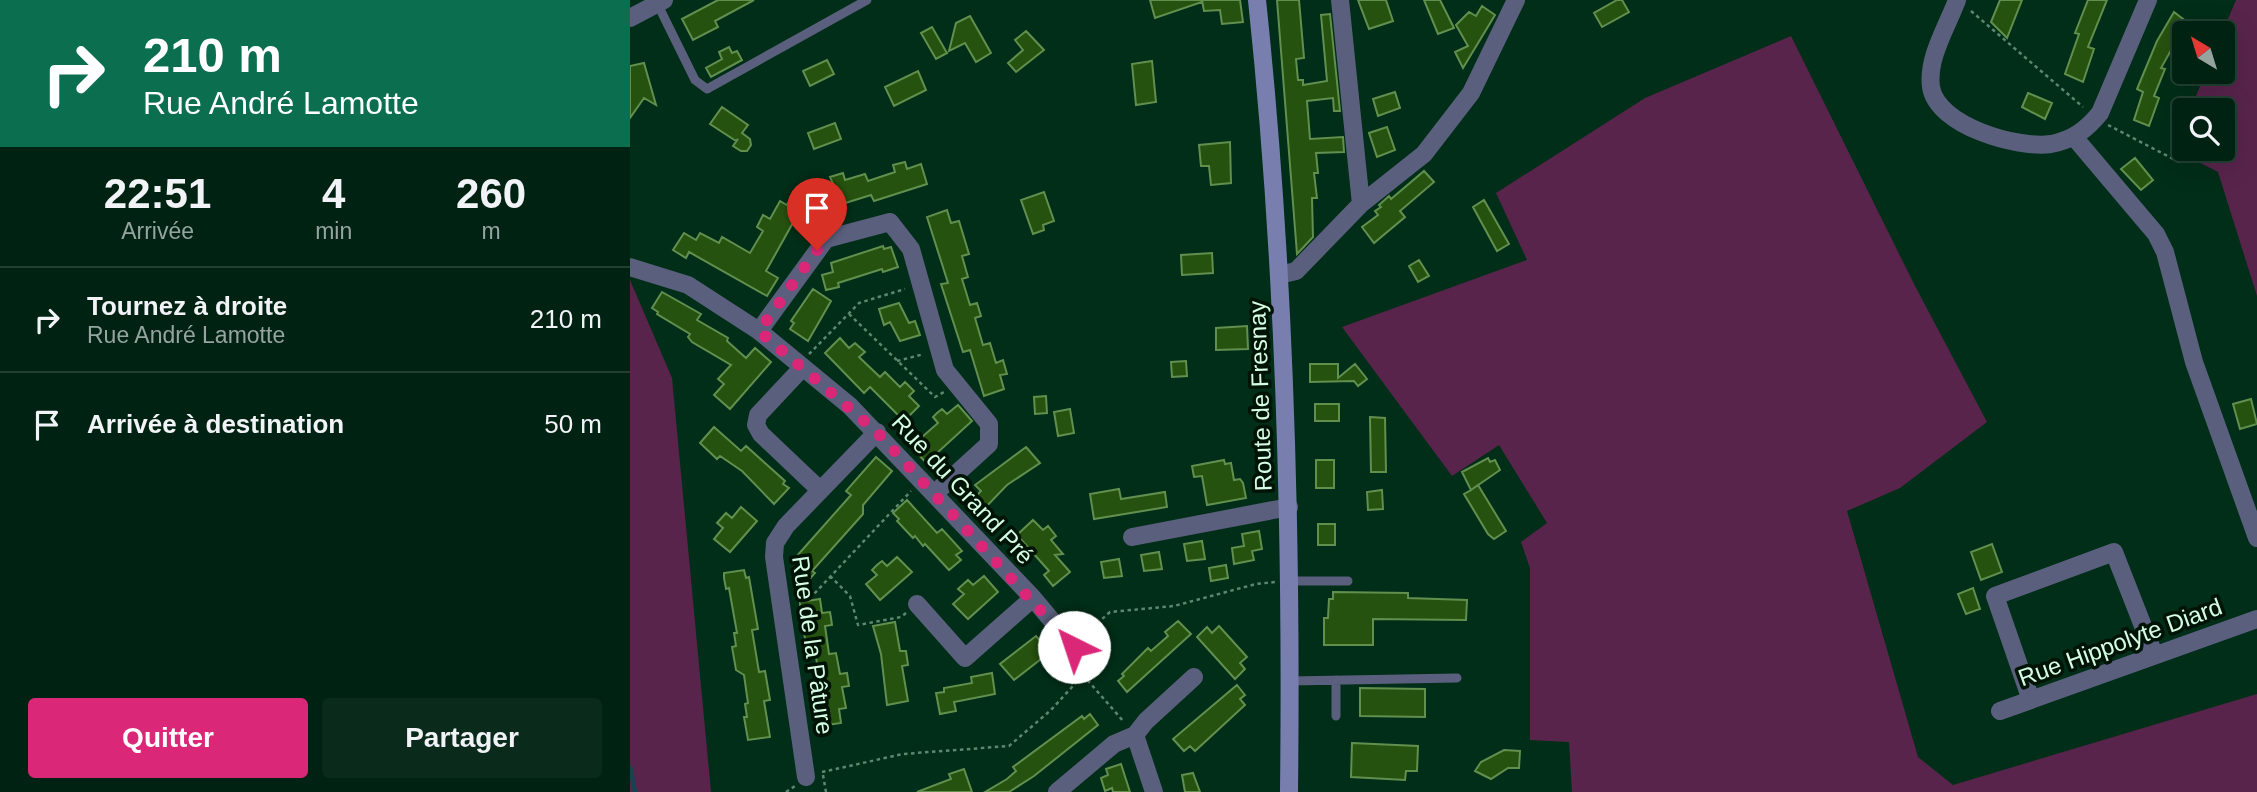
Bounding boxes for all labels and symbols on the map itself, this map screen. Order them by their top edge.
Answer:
north arrow [2172,21,2235,84]
pin [787,178,847,250]
street label: Route de Fresnay [1243,300,1277,492]
street label: Rue du Grand Pré [887,409,1039,569]
street label: Rue de la Pâture [787,554,839,736]
street label: Rue Hippolyte Diard [2014,593,2226,691]
position arrow [1037,610,1111,684]

